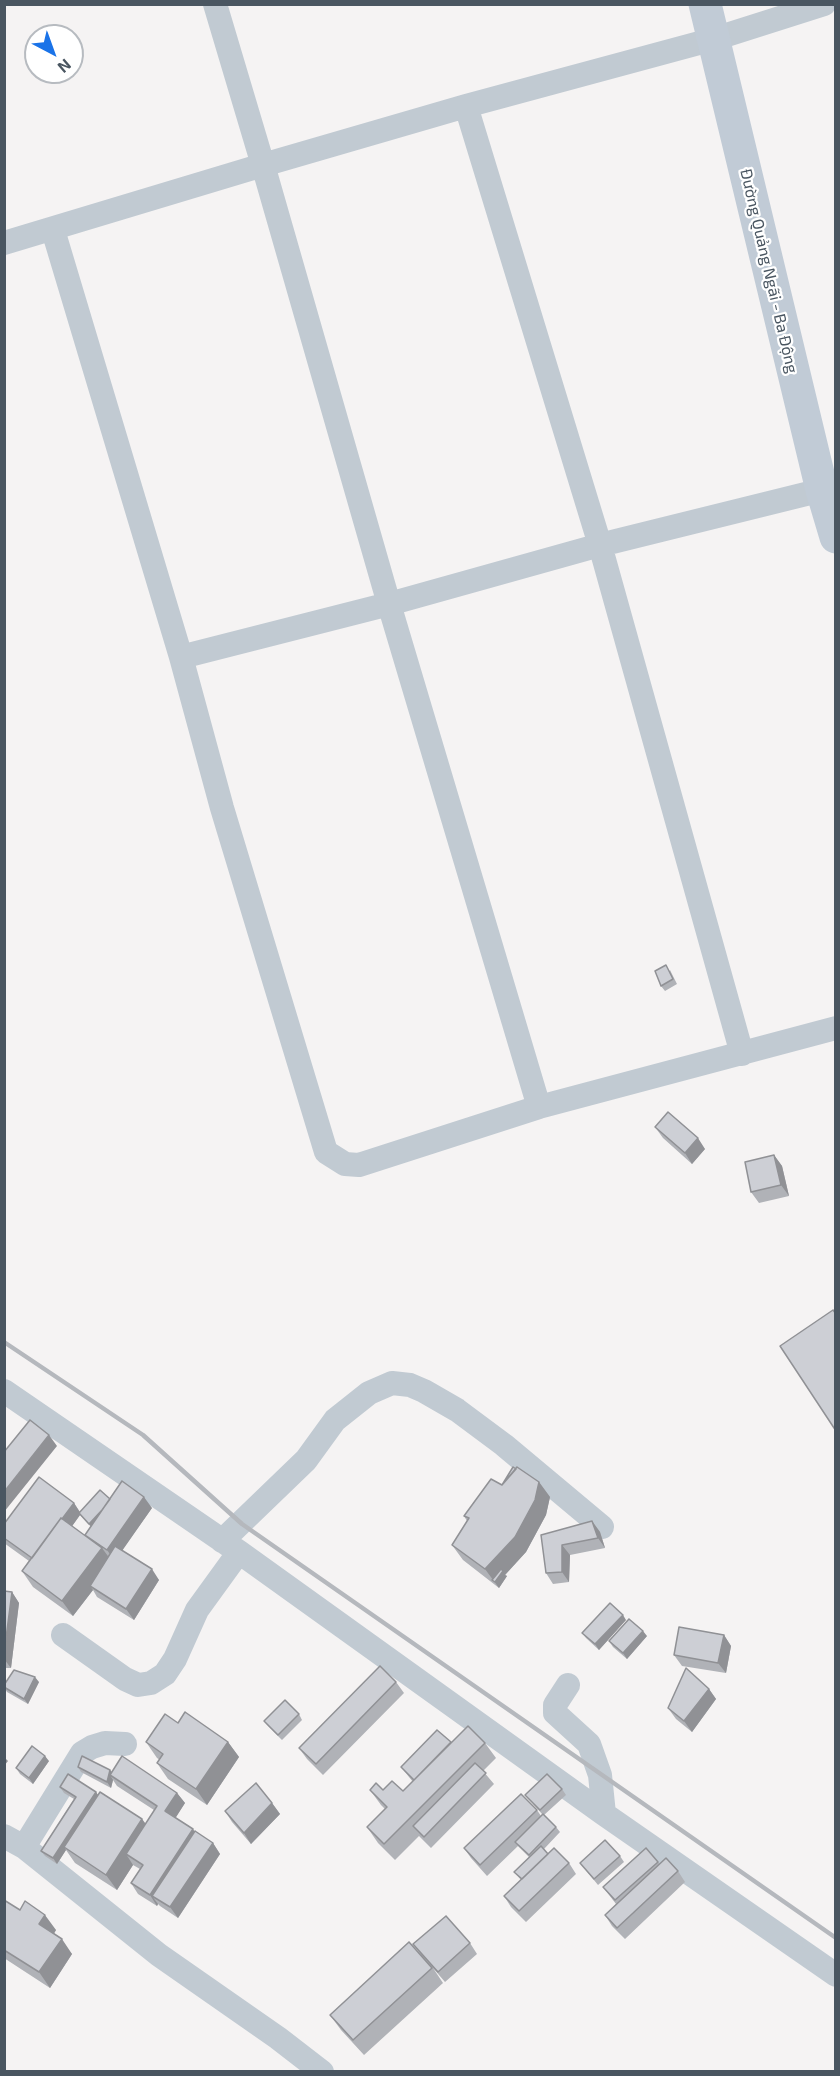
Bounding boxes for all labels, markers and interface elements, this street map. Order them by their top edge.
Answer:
north arrow [24,24,84,84]
text: N [54,55,75,77]
street label: Đường Quảng Ngãi - Ba Động [736,167,802,375]

